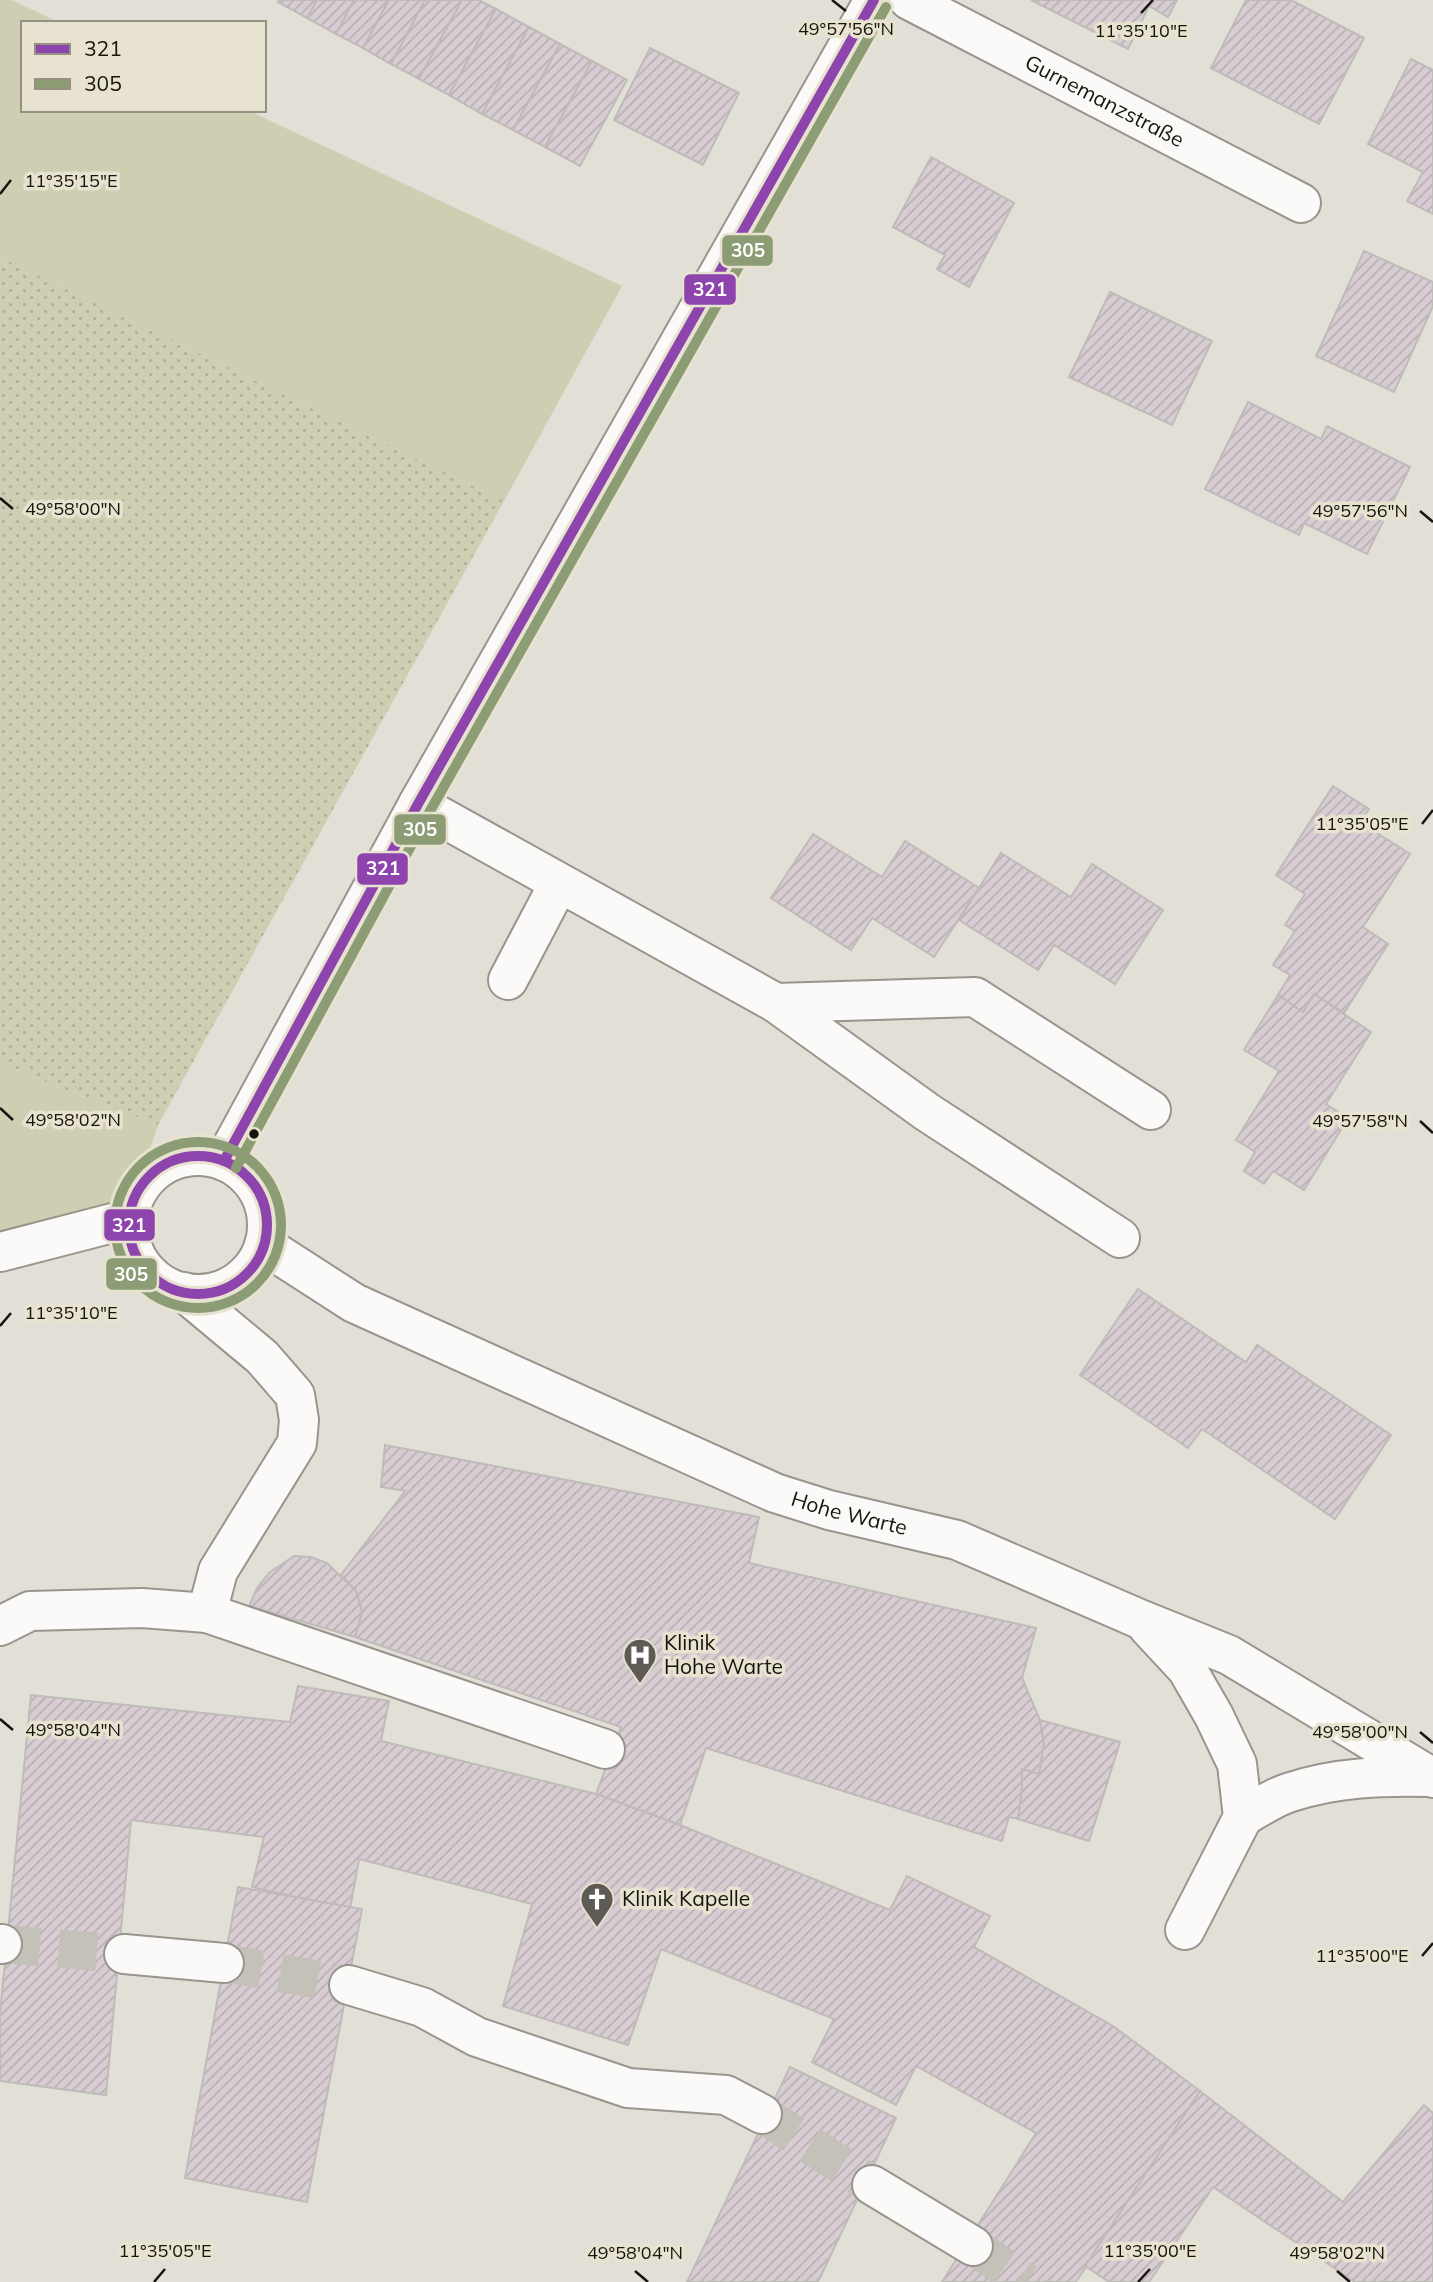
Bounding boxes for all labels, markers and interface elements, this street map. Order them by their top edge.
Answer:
text: 49°57'56"N [798,17,894,40]
text: 11°35'10"E [1094,19,1188,42]
legend [21,21,266,112]
text: 321 [84,35,122,61]
street label: Gurnemanzstraße [1021,48,1189,152]
text: 305 [84,70,122,96]
text: 11°35'15"E [24,169,118,192]
line badge: 305 [721,234,774,267]
text: 305 [731,238,765,262]
line badge: 321 [683,273,737,306]
text: 321 [693,277,727,301]
text: 49°58'00"N [25,497,121,520]
text: 49°57'56"N [1312,499,1408,522]
text: 11°35'05"E [1315,812,1409,835]
line badge: 305 [393,813,447,846]
text: 305 [403,817,437,841]
line badge: 321 [356,852,409,886]
text: 321 [366,856,400,880]
text: 49°58'02"N [25,1108,121,1131]
text: 49°57'58"N [1312,1109,1408,1132]
unlabelled marker [247,1127,261,1141]
line badge: 321 [103,1208,156,1242]
text: 321 [112,1213,146,1237]
line badge: 305 [105,1257,158,1291]
text: 305 [114,1262,148,1286]
text: 11°35'10"E [24,1301,118,1324]
street label: Hohe Warte [788,1485,910,1540]
place label: Klinik Hohe Warte [664,1629,783,1679]
hospital icon: Klinik Hohe Warte [621,1636,659,1685]
text: 49°58'04"N [25,1718,121,1741]
text: 49°58'00"N [1312,1720,1408,1743]
church icon: Klinik Kapelle [578,1880,616,1929]
place label: Klinik Kapelle [622,1885,750,1911]
text: 11°35'00"E [1315,1944,1409,1967]
text: 11°35'05"E [118,2239,212,2262]
text: 11°35'00"E [1103,2239,1197,2262]
text: 49°58'04"N [587,2241,683,2264]
text: 49°58'02"N [1289,2241,1385,2264]

